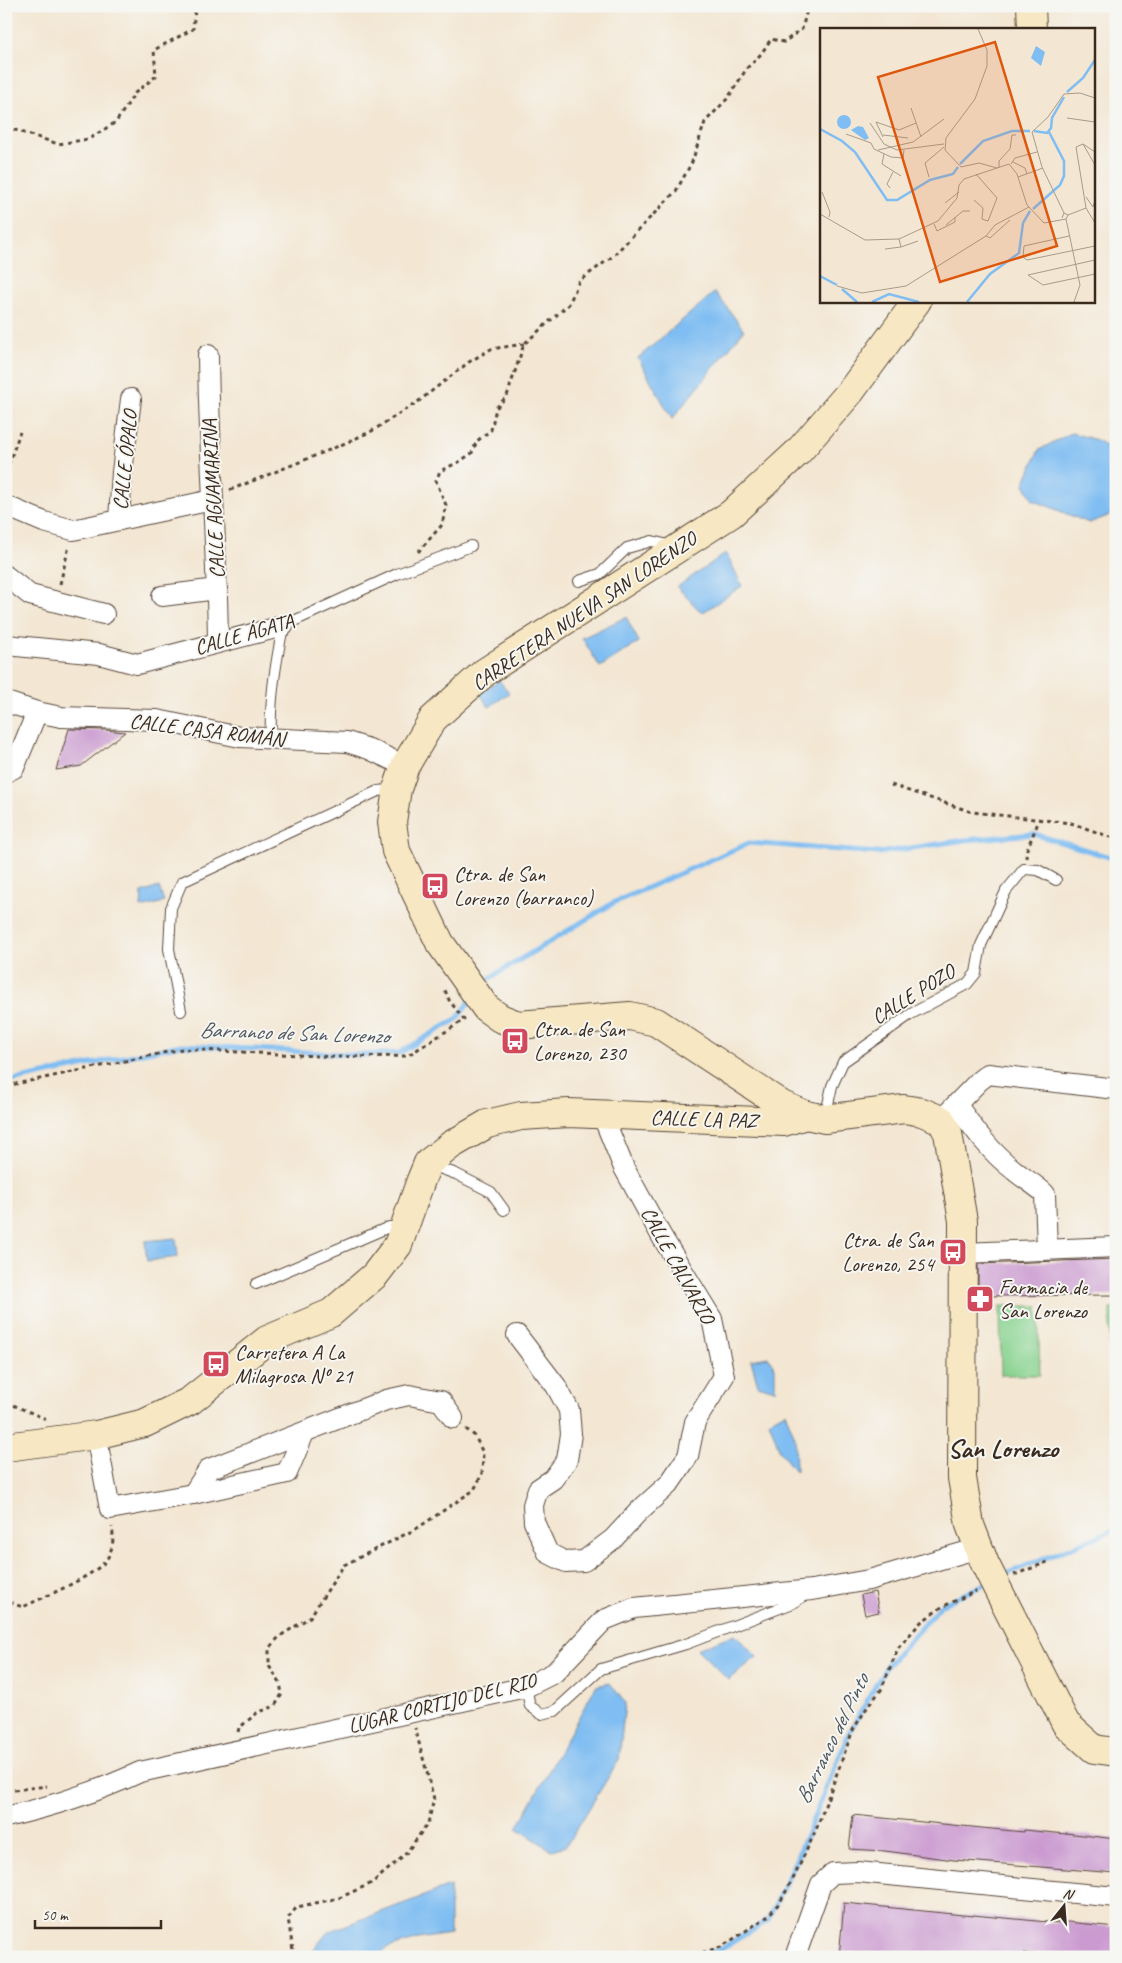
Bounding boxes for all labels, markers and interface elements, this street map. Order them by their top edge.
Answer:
inset map [820,28,1094,302]
street label: CALLE ÓPALO [107,406,143,511]
street label: CALLE AGUAMARINA [196,418,230,579]
street label: CARRETERA NUEVA SAN LORENZO [467,524,704,696]
street label: CALLE ÁGATA [191,607,297,661]
street label: CALLE CASA ROMÁN [128,708,289,753]
place label: Ctra. de San Lorenzo (barranco) [454,861,594,911]
bus stop icon: Ctra. de San Lorenzo (barranco) [420,871,450,901]
street label: CALLE POZO [866,957,962,1030]
water label: Barranco de San Lorenzo [199,1016,393,1050]
place label: Ctra. de San Lorenzo, 230 [534,1016,627,1066]
bus stop icon: Ctra. de San Lorenzo, 230 [500,1026,530,1056]
street label: CALLE LA PAZ [650,1104,761,1134]
street label: CALLE CALVARIO [635,1202,722,1330]
place label: Ctra. de San Lorenzo, 254 [842,1227,937,1277]
bus stop icon: Ctra. de San Lorenzo, 254 [938,1237,968,1267]
place label: Farmacia de San Lorenzo [999,1274,1089,1324]
pharmacy icon: Farmacia de San Lorenzo [965,1284,995,1314]
place label: Carretera A La Milagrosa Nº 21 [235,1339,354,1389]
bus stop icon: Carretera A La Milagrosa Nº 21 [201,1349,231,1379]
district label: San Lorenzo [948,1432,1060,1465]
street label: LUGAR CORTIJO DEL RIO [345,1666,541,1739]
water label: Barranco del Pinto [789,1667,877,1808]
north arrow [1040,1880,1090,1930]
text: N [1061,1885,1077,1904]
scale bar [35,1898,161,1930]
text: 50 m [42,1906,69,1925]

